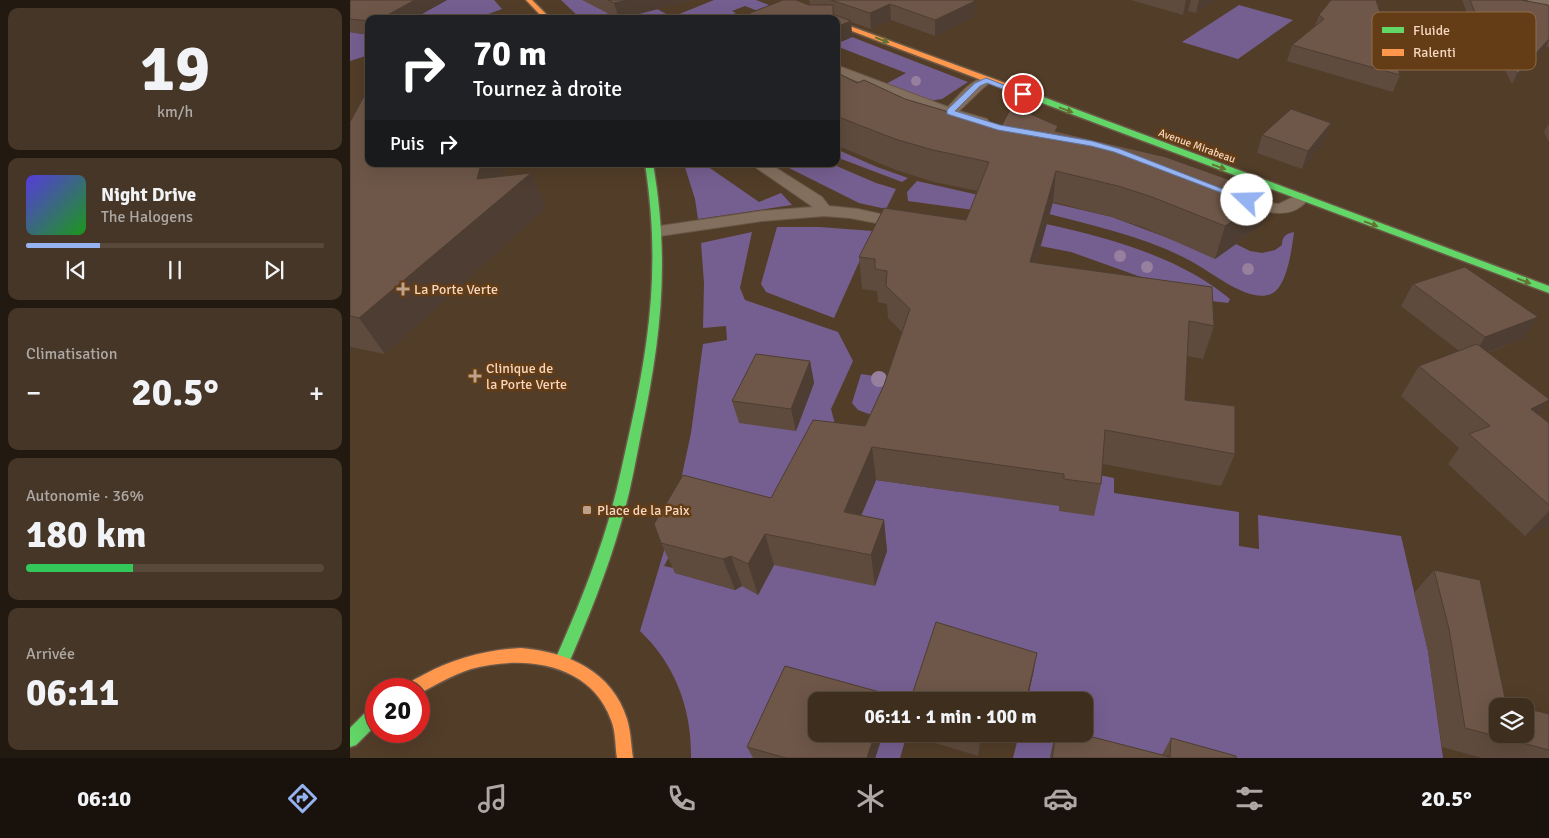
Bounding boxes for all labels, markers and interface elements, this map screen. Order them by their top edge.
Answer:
legend [1372,12,1536,70]
text: Fluide [1413,22,1450,39]
text: 19 [140,29,210,109]
text: 70 m [473,32,547,75]
icon: right [390,35,455,100]
one-way arrow [875,36,890,44]
text: Ralenti [1413,44,1456,61]
pin [1002,73,1044,115]
text: Tournez à droite [473,75,622,102]
icon: arrive [1009,80,1037,108]
text: km/h [157,102,193,122]
one-way arrow [1059,107,1074,114]
street label: Avenue Mirabeau [1157,126,1237,166]
icon: right [434,130,462,158]
text: Puis [390,132,424,156]
one-way arrow [1211,164,1226,171]
position arrow [1220,173,1272,225]
text: Night Drive [101,183,196,207]
text: The Halogens [101,207,193,227]
one-way arrow [1364,220,1379,228]
icon: previous [62,256,90,284]
icon: pause [161,256,189,284]
icon: next [260,256,288,284]
one-way arrow [1517,277,1532,285]
place label: La Porte Verte [414,281,498,298]
marker: La Porte Verte [396,282,410,296]
text: Climatisation [26,344,117,364]
place label: Clinique de la Porte Verte [486,360,567,393]
text: 20.5° [131,369,219,416]
marker: Clinique de la Porte Verte [468,369,482,383]
text: − [26,376,41,410]
text: + [309,376,324,410]
text: Autonomie · 36% [26,486,144,506]
place label: Place de la Paix [597,502,690,519]
marker: Place de la Paix [581,504,593,516]
text: 180 km [26,511,147,558]
text: Arrivée [26,644,75,664]
text: 06:11 [26,669,119,716]
speed limit sign: 20 [365,678,430,743]
map controls [1489,698,1534,743]
button: layers [1489,698,1534,743]
text: 06:11 · 1 min · 100 m [864,705,1037,729]
icon: directions [285,781,320,816]
icon: music [475,781,510,816]
icon: phone [664,781,699,816]
icon: climate [853,781,888,816]
icon: car [1043,781,1078,816]
icon: filters [1232,781,1267,816]
text: 06:10 [77,785,131,812]
text: 20.5° [1421,785,1472,812]

